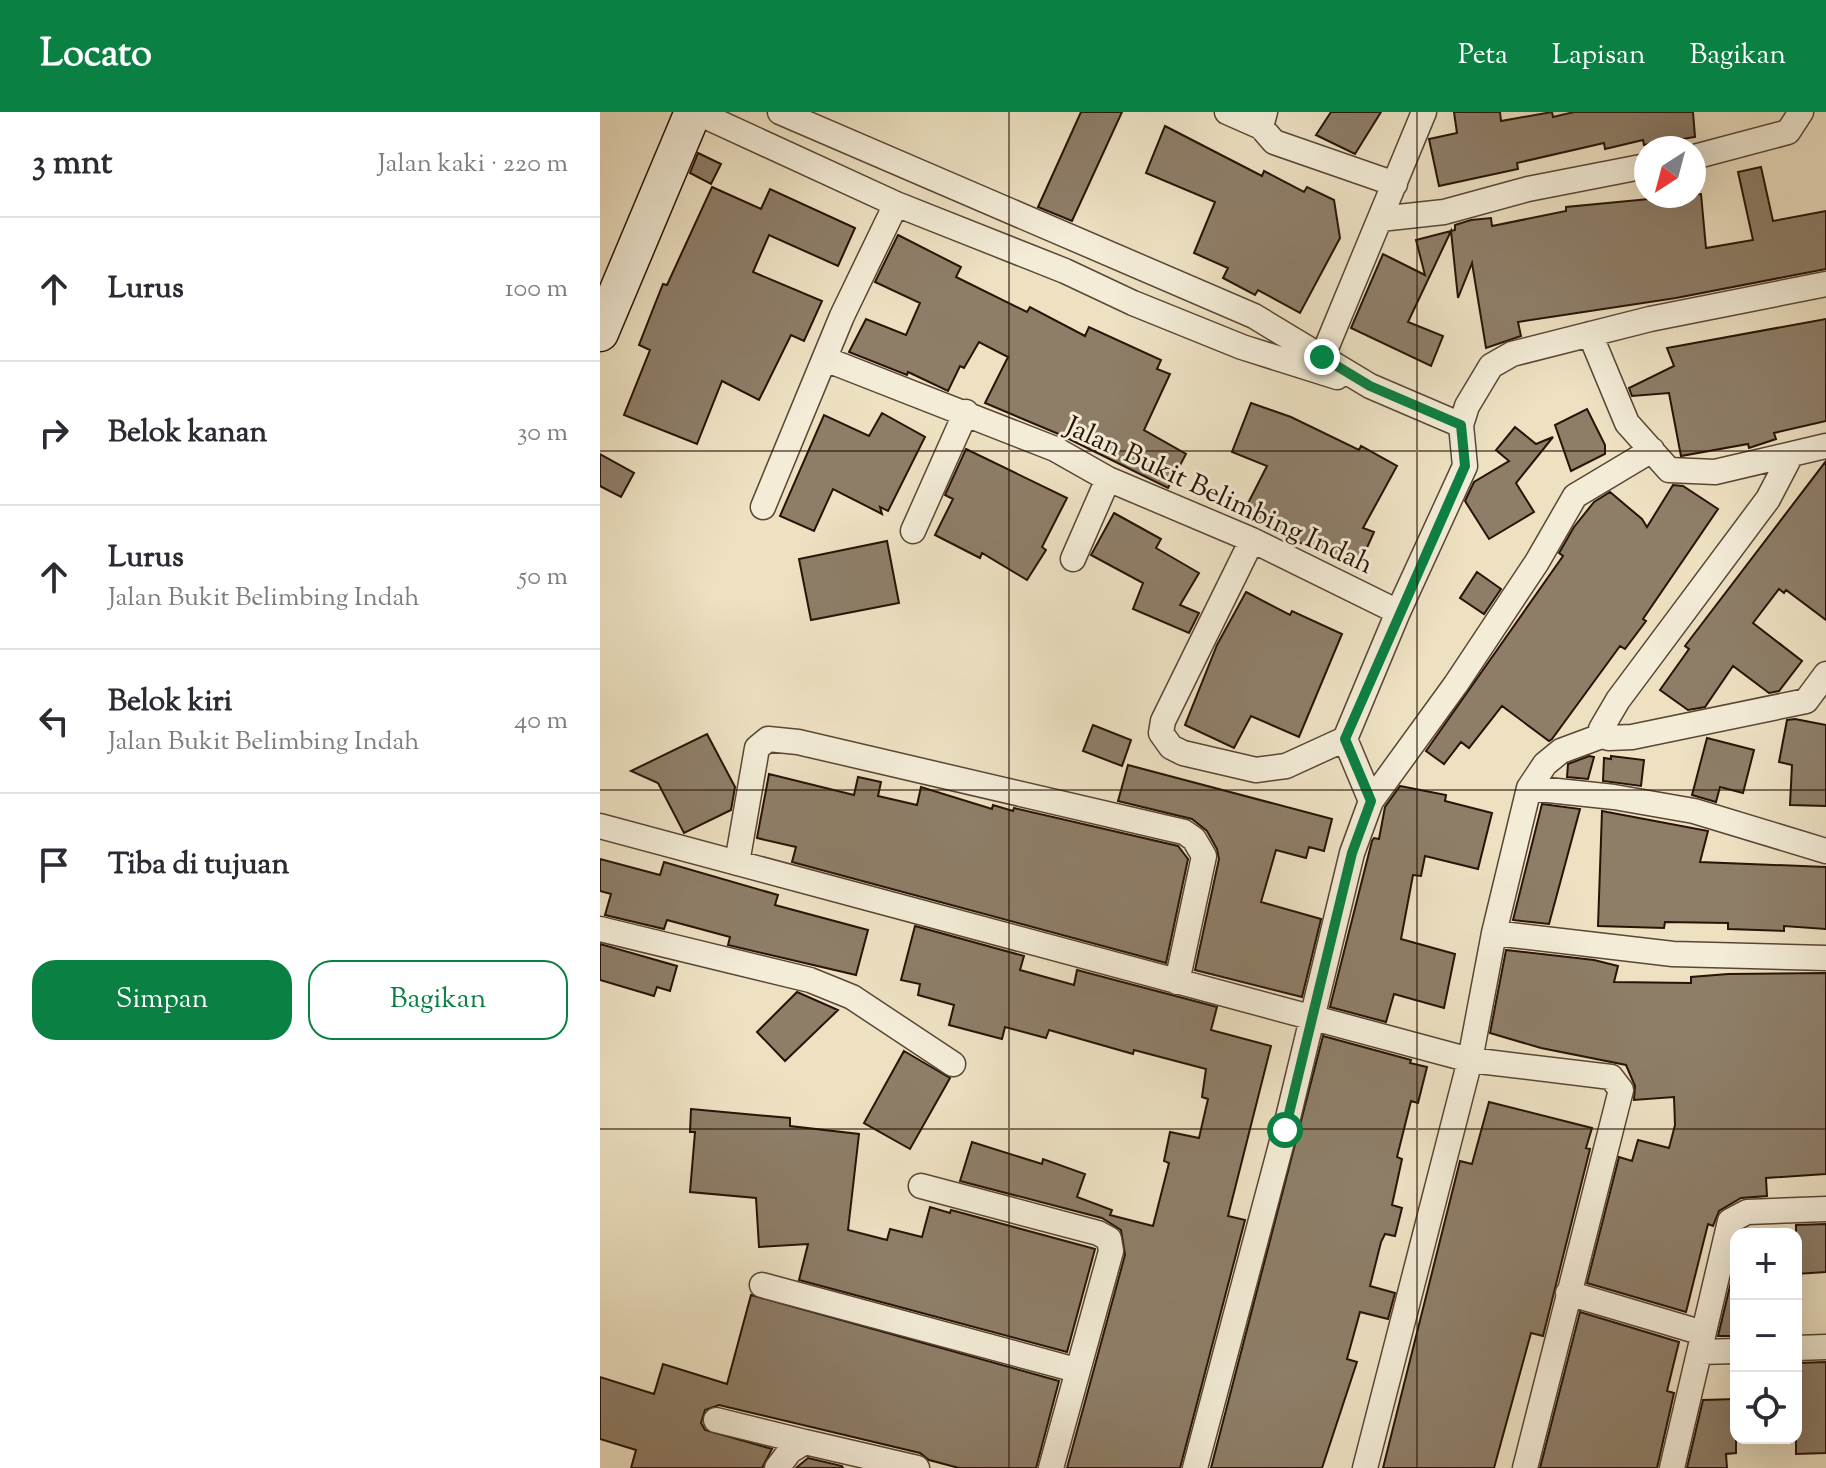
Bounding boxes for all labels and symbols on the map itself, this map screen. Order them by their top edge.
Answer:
north arrow [1634,136,1706,208]
route end [1304,339,1340,375]
street label: Jalan Bukit Belimbing Indah [1056,407,1379,586]
route start [1267,1112,1303,1148]

